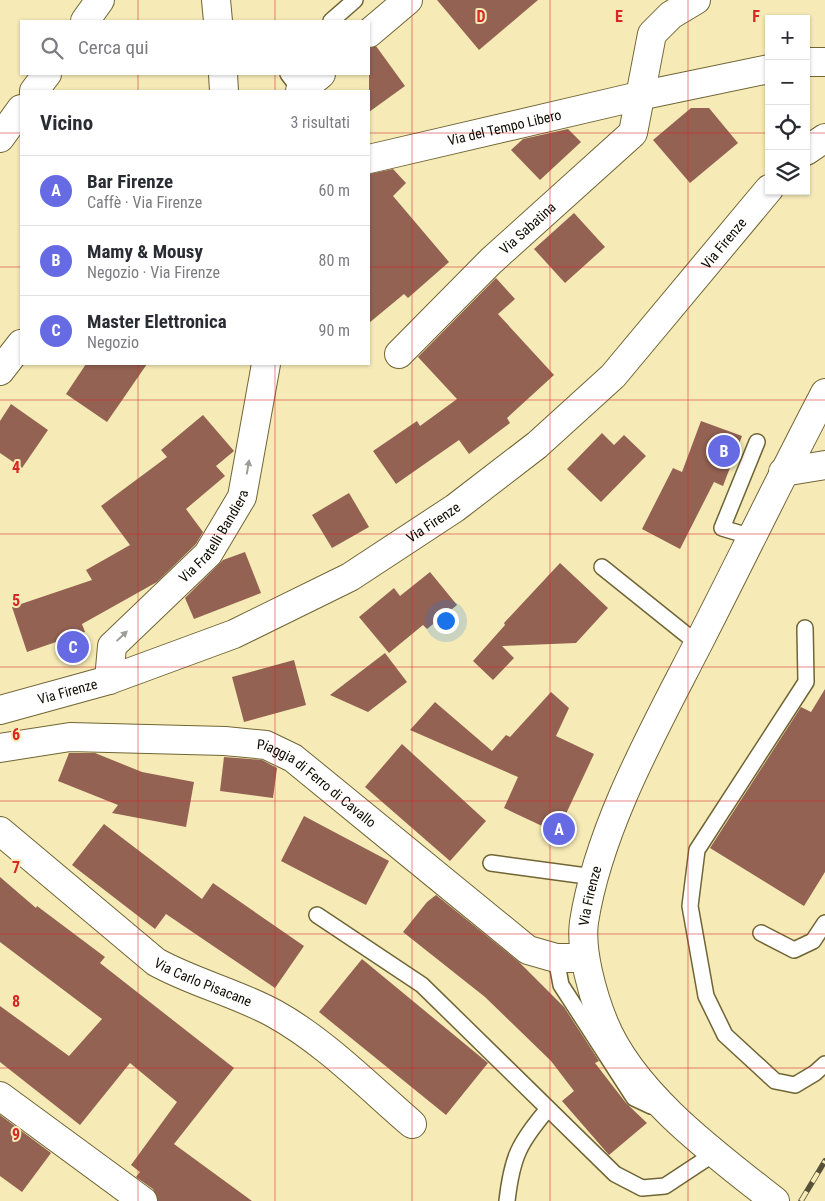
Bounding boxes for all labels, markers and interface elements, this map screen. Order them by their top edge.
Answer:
text: D [476,7,486,26]
text: E [615,7,623,26]
text: F [752,7,760,26]
map controls [765,15,810,195]
button: + [765,15,810,60]
search box [20,20,370,75]
icon: search [38,34,66,62]
text: Cerca qui [78,36,149,59]
button: − [765,60,810,105]
button: locate [765,105,810,150]
street label: Via del Tempo Libero [446,106,563,148]
text: Vicino [40,111,93,135]
text: 3 risultati [290,113,350,132]
button: layers [765,150,810,195]
text: Bar Firenze [87,170,173,193]
text: A [51,181,61,200]
text: 60 m [318,181,350,200]
text: Caffè · Via Firenze [87,193,202,212]
street label: Via Sabatina [496,199,559,257]
street label: Via Firenze [698,214,750,272]
text: Mamy & Mousy [87,240,203,263]
text: B [52,251,60,270]
text: 80 m [318,251,350,270]
text: Negozio · Via Firenze [87,263,220,282]
text: Master Elettronica [87,310,227,333]
text: C [51,321,61,340]
text: 90 m [318,321,350,340]
text: Negozio [87,333,139,352]
pin: B [708,432,740,470]
text: 4 [12,458,20,477]
one-way arrow [244,459,252,475]
street label: Via Fratelli Bandiera [175,489,251,586]
street label: Via Firenze [403,499,464,546]
text: 5 [12,591,20,610]
your location [433,608,459,634]
pin: C [57,628,89,666]
one-way arrow [116,630,128,642]
street label: Via Firenze [36,675,99,707]
text: 6 [12,725,20,744]
street label: Piaggia di Ferro di Cavallo [256,736,379,831]
pin: A [543,810,575,848]
text: 7 [12,858,20,877]
street label: Via Firenze [575,864,605,927]
street label: Via Carlo Pisacane [152,955,255,1010]
text: 8 [12,992,20,1011]
text: 9 [12,1125,20,1144]

